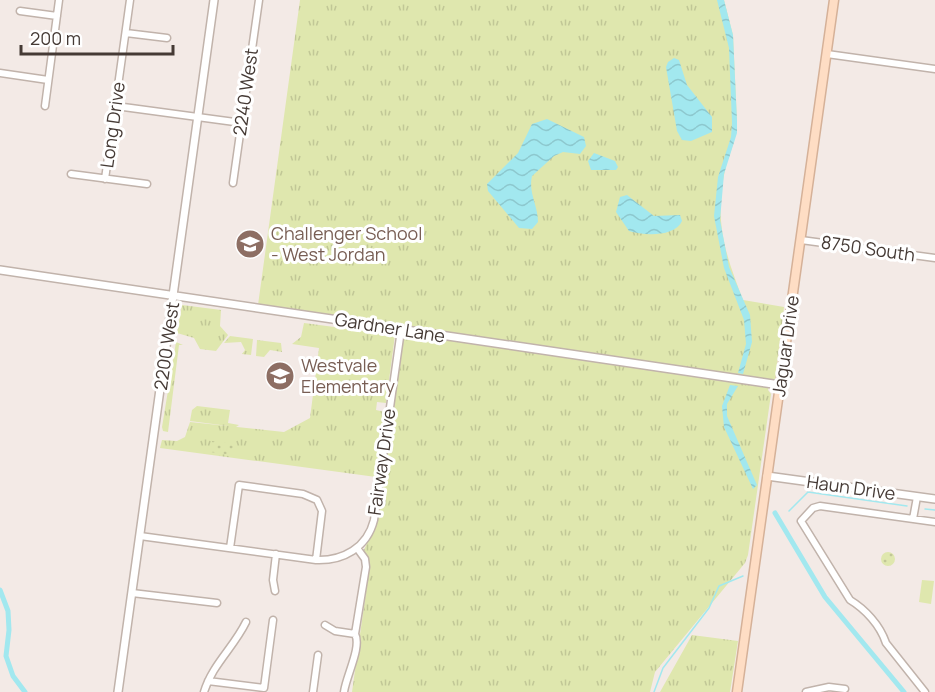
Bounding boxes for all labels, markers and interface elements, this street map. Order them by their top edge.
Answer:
scale bar [21,18,172,56]
text: 200 m [30,26,81,50]
street label: 2240 West [227,46,263,137]
street label: Long Drive [94,80,130,170]
place label: Challenger School - West Jordan [271,221,422,266]
school or university icon: Challenger School - West Jordan [234,228,266,260]
street label: 8750 South [820,230,917,266]
street label: Jaguar Drive [766,294,804,398]
street label: 2200 West [148,300,184,392]
street label: Gardner Lane [333,306,447,348]
place label: Westvale Elementary [301,353,395,398]
school or university icon: Westvale Elementary [264,360,296,392]
street label: Fairway Drive [362,407,400,517]
street label: Haun Drive [805,469,897,505]

